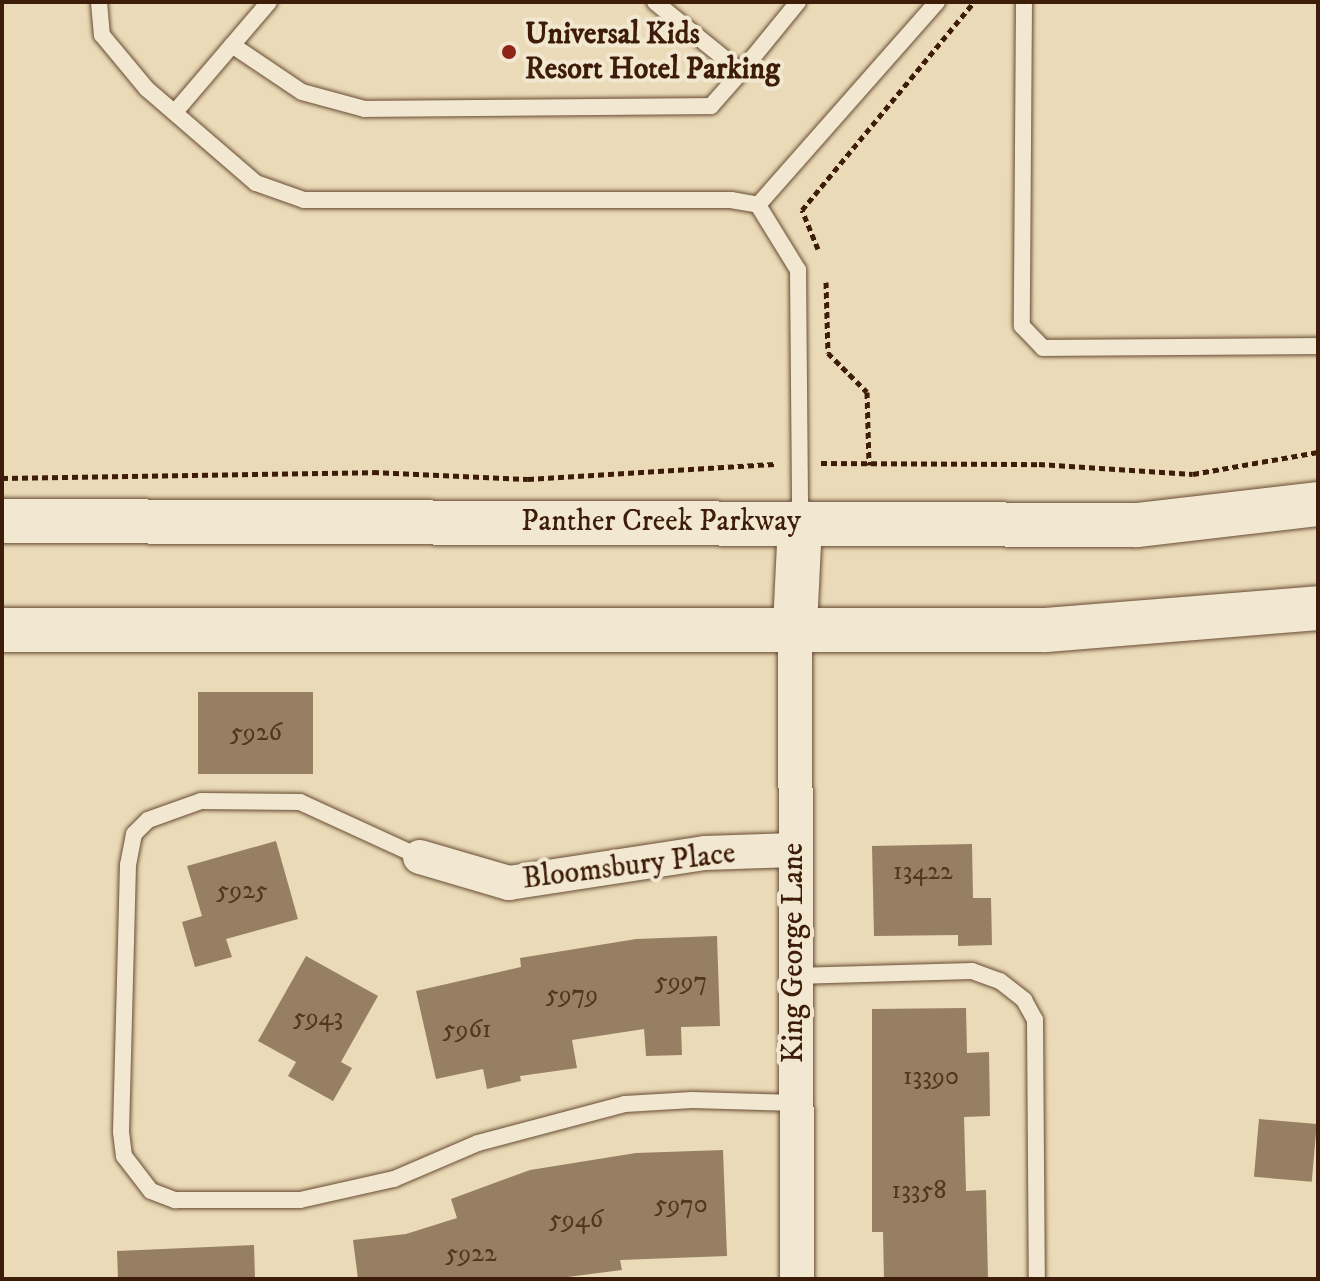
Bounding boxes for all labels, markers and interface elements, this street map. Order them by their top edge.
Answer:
place label: Universal Kids Resort Hotel Parking [525,17,780,88]
marker: Universal Kids Resort Hotel Parking [500,43,518,61]
street label: Panther Creek Parkway [521,504,801,540]
house number: 5926 [230,717,282,749]
street label: Bloomsbury Place [520,836,738,898]
street label: King George Lane [776,843,812,1063]
house number: 13422 [893,856,953,888]
house number: 5925 [216,875,268,907]
house number: 5997 [655,966,707,998]
house number: 5979 [546,979,598,1011]
house number: 5943 [293,1002,343,1034]
house number: 5961 [443,1014,491,1046]
house number: 13390 [903,1061,959,1093]
house number: 13358 [892,1175,946,1207]
house number: 5970 [654,1189,708,1221]
house number: 5946 [549,1204,603,1236]
house number: 5922 [445,1238,497,1270]

